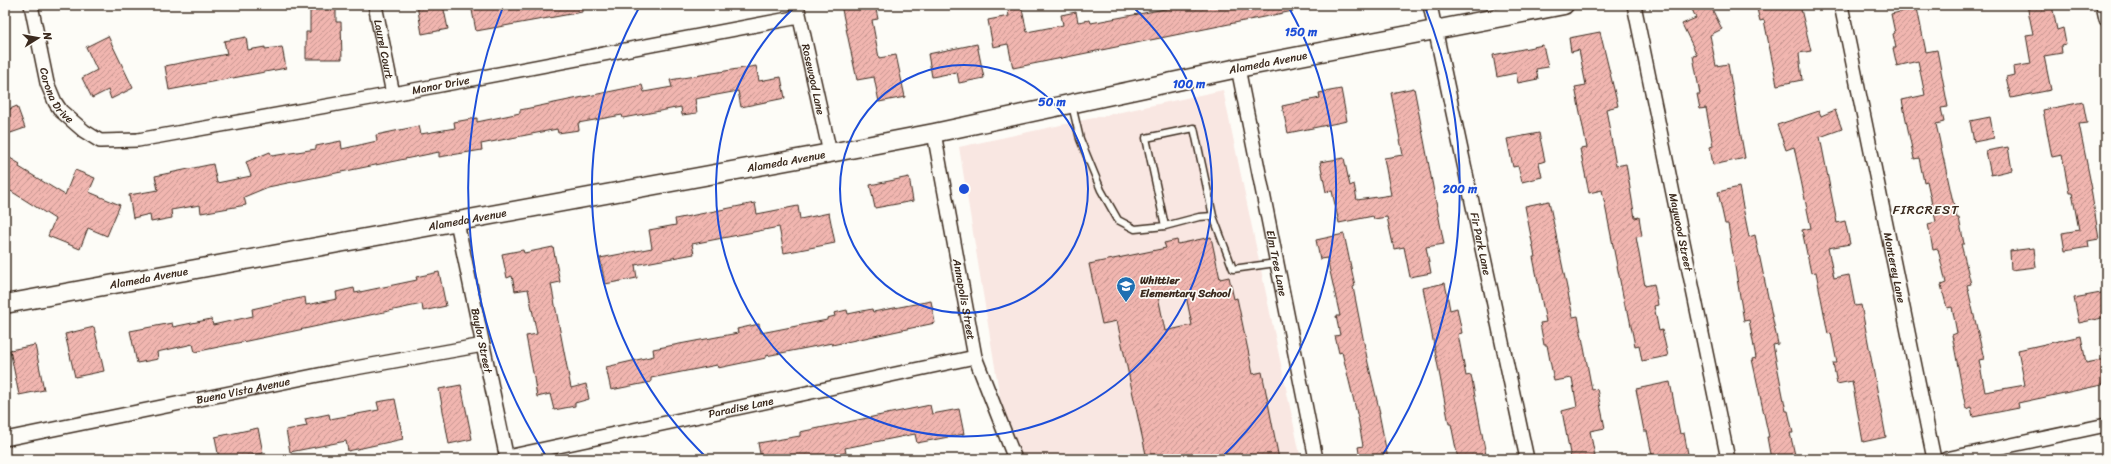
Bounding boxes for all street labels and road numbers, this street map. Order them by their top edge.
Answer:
street label: Laurel Court [369,18,399,81]
street label: Rosewood Lane [796,42,831,117]
street label: Alameda Avenue [1226,45,1309,79]
street label: Corona Drive [35,66,79,128]
street label: Manor Drive [410,70,471,100]
street label: Alameda Avenue [744,144,827,178]
street label: Maywood Street [1664,191,1699,274]
street label: Alameda Avenue [426,203,509,236]
street label: Fir Park Lane [1465,210,1497,277]
street label: Elm Tree Lane [1261,228,1293,298]
street label: Monterey Lane [1878,231,1911,305]
street label: Annapolis Street [948,256,981,342]
street label: Alameda Avenue [107,261,190,294]
street label: Baylor Street [466,306,498,375]
street label: Buena Vista Avenue [194,371,292,409]
street label: Paradise Lane [706,391,776,423]

